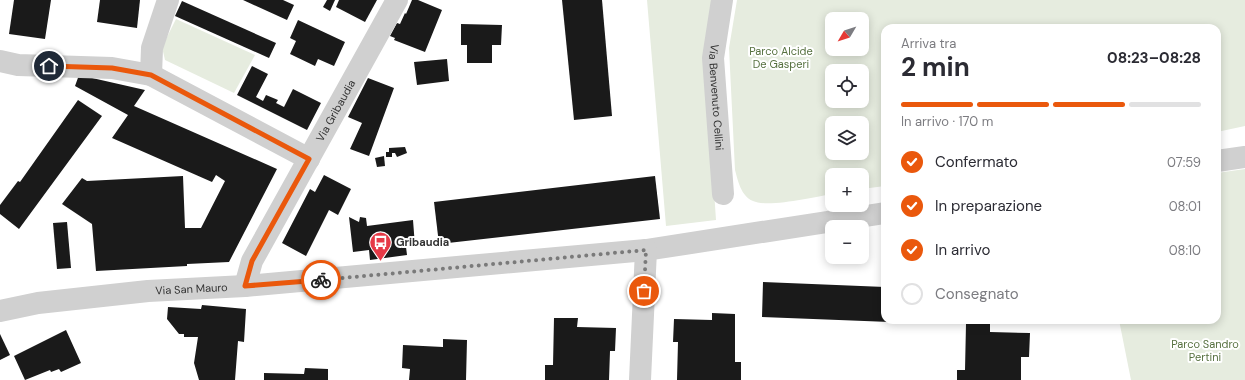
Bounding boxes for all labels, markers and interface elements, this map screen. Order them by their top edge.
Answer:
north arrow [825,12,869,56]
map controls [825,12,869,264]
text: Arriva tra [901,35,956,52]
street label: Via Benvenuto Cellini [706,43,727,151]
park label: Parco Alcide De Gasperi [749,44,813,71]
text: 08:23–08:28 [1107,48,1201,68]
pin [32,49,66,83]
text: 2 min [901,50,970,84]
icon: home [38,55,60,77]
button: locate [825,64,869,108]
street label: Via Gribaudia [313,77,358,144]
text: In arrivo · 170 m [901,113,993,130]
button: layers [825,116,869,160]
icon: check [901,151,923,173]
text: Confermato [935,152,1018,172]
text: 07:59 [1167,154,1201,171]
button: + [825,168,869,212]
icon: check [901,195,923,217]
text: In preparazione [935,196,1042,216]
text: 08:01 [1169,198,1201,215]
button: − [825,220,869,264]
bus stop icon: Gribaudia [368,229,394,262]
place label: Gribaudia [396,235,449,249]
icon: check [901,239,923,261]
text: In arrivo [935,240,990,260]
text: 08:10 [1169,242,1201,259]
courier [301,260,341,300]
icon: bike [310,269,332,291]
pin [627,274,661,308]
street label: Via San Mauro [155,280,228,298]
icon: bag [633,280,655,302]
text: Consegnato [935,284,1019,304]
park label: Parco Sandro Pertini [1171,337,1239,364]

